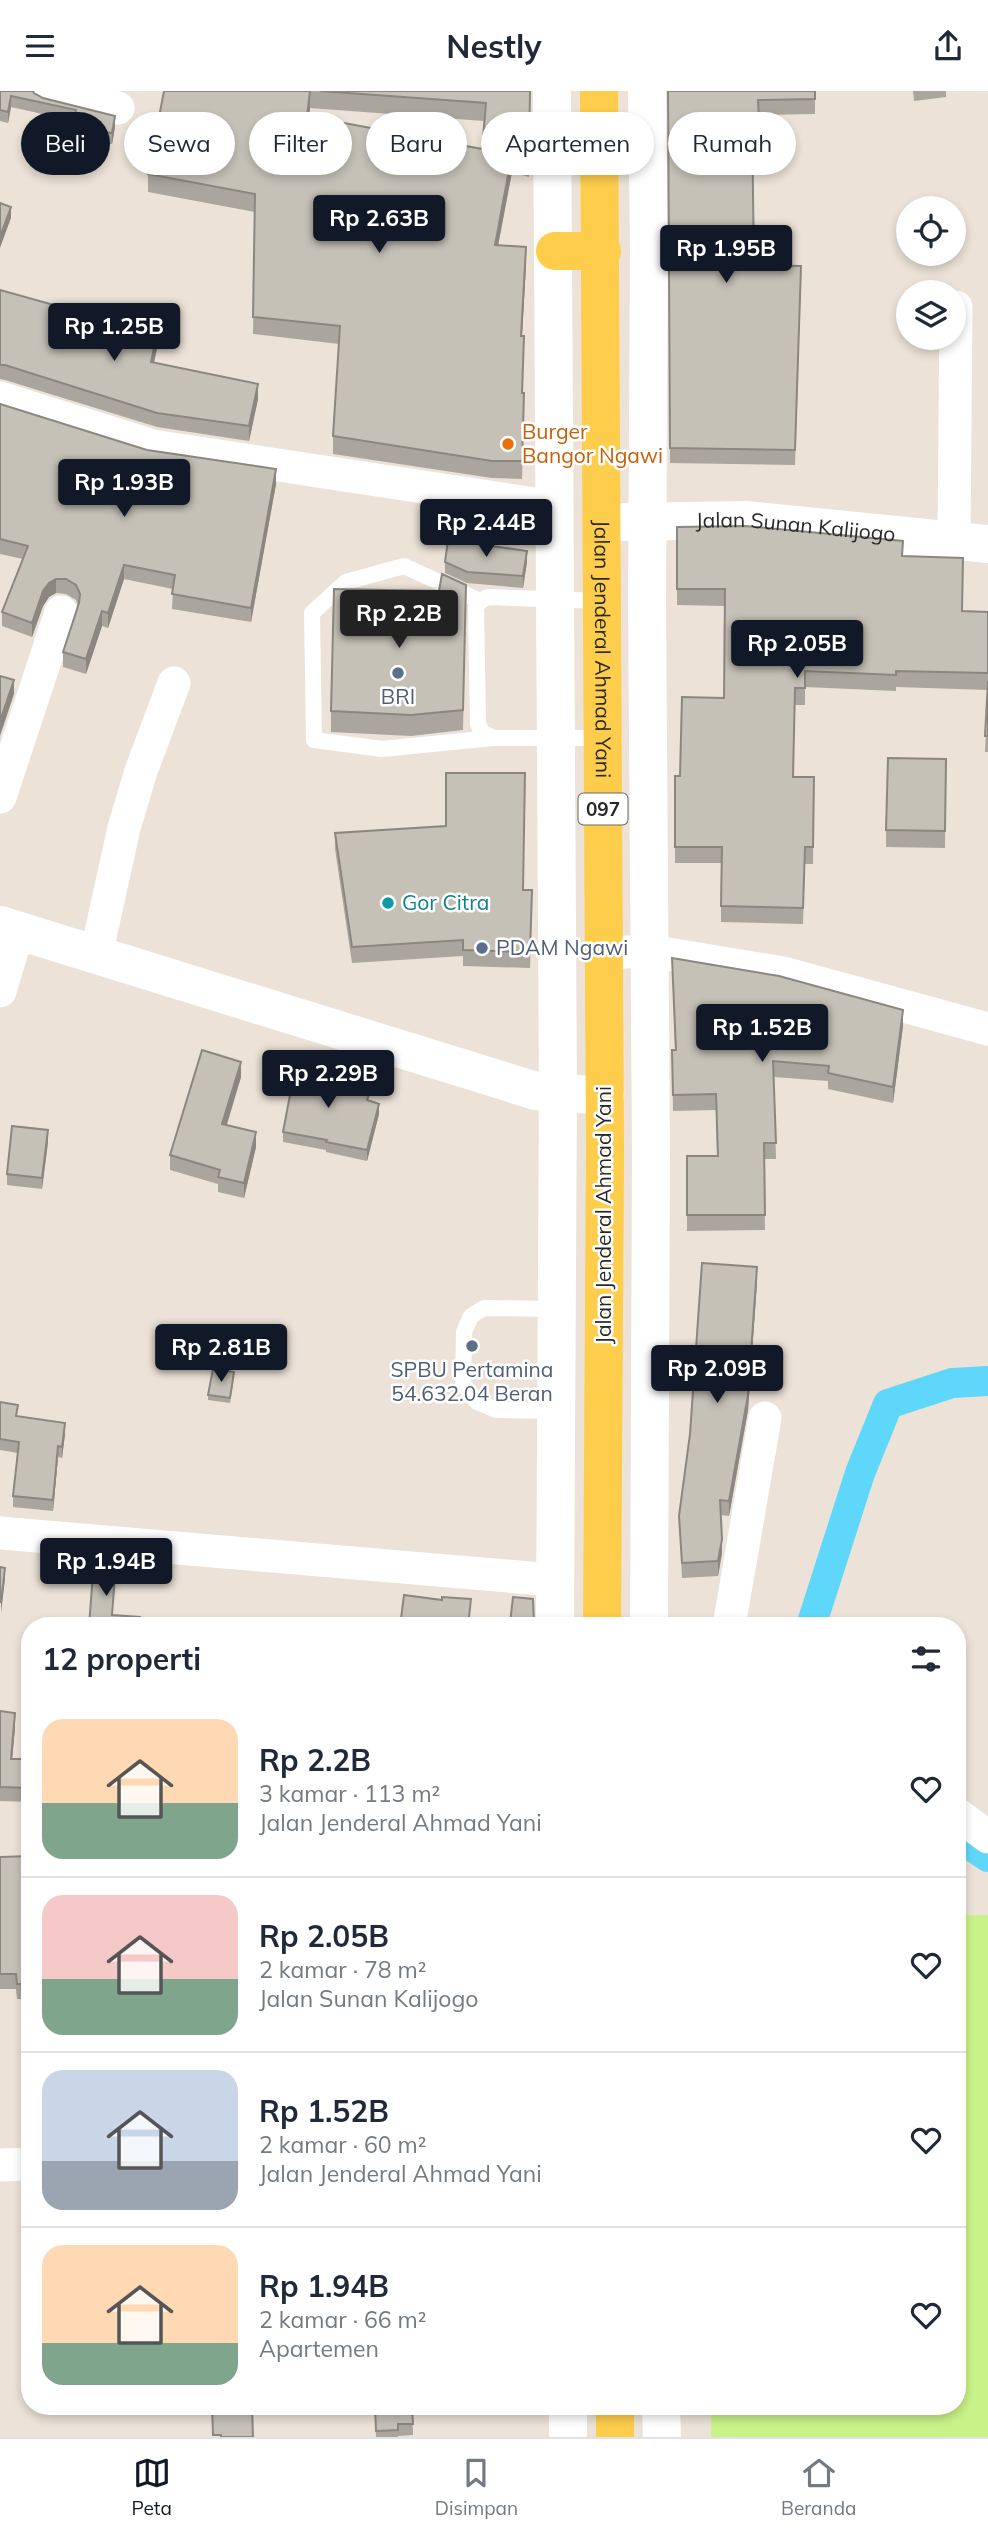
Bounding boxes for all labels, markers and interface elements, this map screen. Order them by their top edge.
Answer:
text: Nestly [446,26,542,66]
icon: menu [21,27,59,65]
icon: share [929,27,967,65]
chip: Beli [21,112,110,175]
chip: Sewa [124,112,235,175]
chip: Filter [249,112,352,175]
chip: Baru [366,112,467,175]
chip: Apartemen [481,112,654,175]
chip: Rumah [668,112,796,175]
pin: Rp 2.63B [307,195,451,255]
map controls [896,196,966,350]
button: locate [896,196,966,266]
text: Rp 2.63B [329,203,429,232]
pin: Rp 1.95B [654,225,798,285]
text: Rp 1.95B [676,233,776,262]
button: layers [896,280,966,350]
pin: Rp 1.25B [42,303,186,363]
text: Rp 1.25B [64,311,164,340]
place label: Burger Bangor Ngawi [522,418,663,468]
marker: Burger Bangor Ngawi [500,436,516,452]
pin: Rp 1.93B [52,459,196,519]
text: Rp 1.93B [74,467,174,496]
pin: Rp 2.44B [414,499,558,559]
street label: Jalan Sunan Kalijogo [696,506,897,547]
text: Rp 2.44B [436,507,536,536]
street label: Jalan Jenderal Ahmad Yani [589,520,617,778]
pin: Rp 2.2B [334,591,464,650]
text: Rp 2.2B [356,598,442,627]
pin: Rp 2.05B [725,621,869,680]
text: Rp 2.05B [747,628,847,657]
marker: BRI [390,665,406,681]
place label: BRI [381,683,415,709]
road number: 097 [578,793,628,825]
place label: Gor Citra [402,889,489,915]
marker: Gor Citra [380,895,396,911]
place label: PDAM Ngawi [496,934,628,960]
marker: PDAM Ngawi [474,940,490,956]
pin: Rp 1.52B [690,1005,834,1064]
text: Rp 1.52B [712,1012,812,1041]
pin: Rp 2.29B [256,1051,400,1110]
text: Rp 2.29B [278,1058,378,1087]
street label: Jalan Jenderal Ahmad Yani [590,1086,616,1344]
pin: Rp 2.81B [149,1325,293,1384]
text: Rp 2.81B [171,1332,271,1361]
marker: SPBU Pertamina 54.632.04 Beran [464,1338,480,1354]
pin: Rp 2.09B [645,1345,789,1405]
text: Rp 2.09B [667,1353,767,1382]
place label: SPBU Pertamina 54.632.04 Beran [391,1356,553,1406]
pin: Rp 1.94B [34,1539,178,1598]
text: Rp 1.94B [56,1546,156,1575]
text: 12 properti [42,1640,201,1678]
icon: filters [907,1640,945,1678]
text: Rp 2.2B [259,1741,371,1779]
icon: home [98,1747,182,1831]
icon: heart [907,1770,945,1808]
text: 3 kamar · 113 m² [259,1779,440,1808]
text: Jalan Jenderal Ahmad Yani [259,1808,542,1837]
text: Rp 2.05B [259,1917,389,1955]
icon: home [98,1923,182,2007]
icon: heart [907,1946,945,1984]
text: 2 kamar · 78 m² [259,1955,427,1984]
text: Jalan Sunan Kalijogo [259,1984,478,2013]
text: Rp 1.52B [259,2092,389,2130]
icon: home [98,2098,182,2182]
icon: heart [907,2121,945,2159]
text: 2 kamar · 60 m² [259,2130,427,2159]
text: Jalan Jenderal Ahmad Yani [259,2159,542,2188]
text: Rp 1.94B [259,2267,389,2305]
icon: home [98,2273,182,2357]
icon: heart [907,2296,945,2334]
text: 2 kamar · 66 m² [259,2305,427,2334]
text: Apartemen [259,2334,379,2363]
tab: Peta [131,2454,172,2520]
tab: Disimpan [435,2454,518,2520]
tab: Beranda [781,2454,856,2520]

